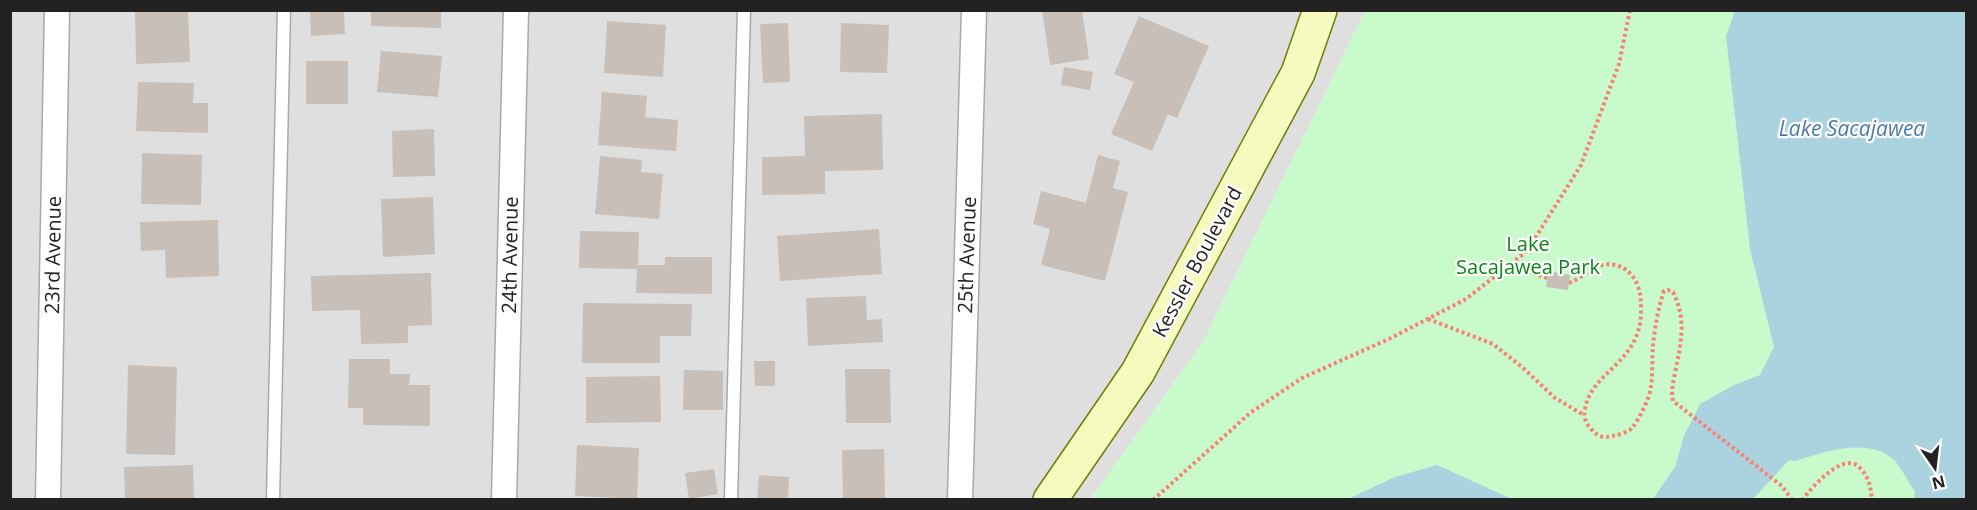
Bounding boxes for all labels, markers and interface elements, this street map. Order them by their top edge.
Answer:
water label: Lake Sacajawea [1779,114,1925,142]
street label: Kessler Boulevard [1145,182,1248,342]
street label: 23rd Avenue [38,196,67,314]
street label: 24th Avenue [495,196,524,314]
street label: 25th Avenue [951,196,982,314]
park label: Lake Sacajawea Park [1456,230,1600,280]
north arrow [1905,438,1965,498]
text: N [1930,470,1948,495]

